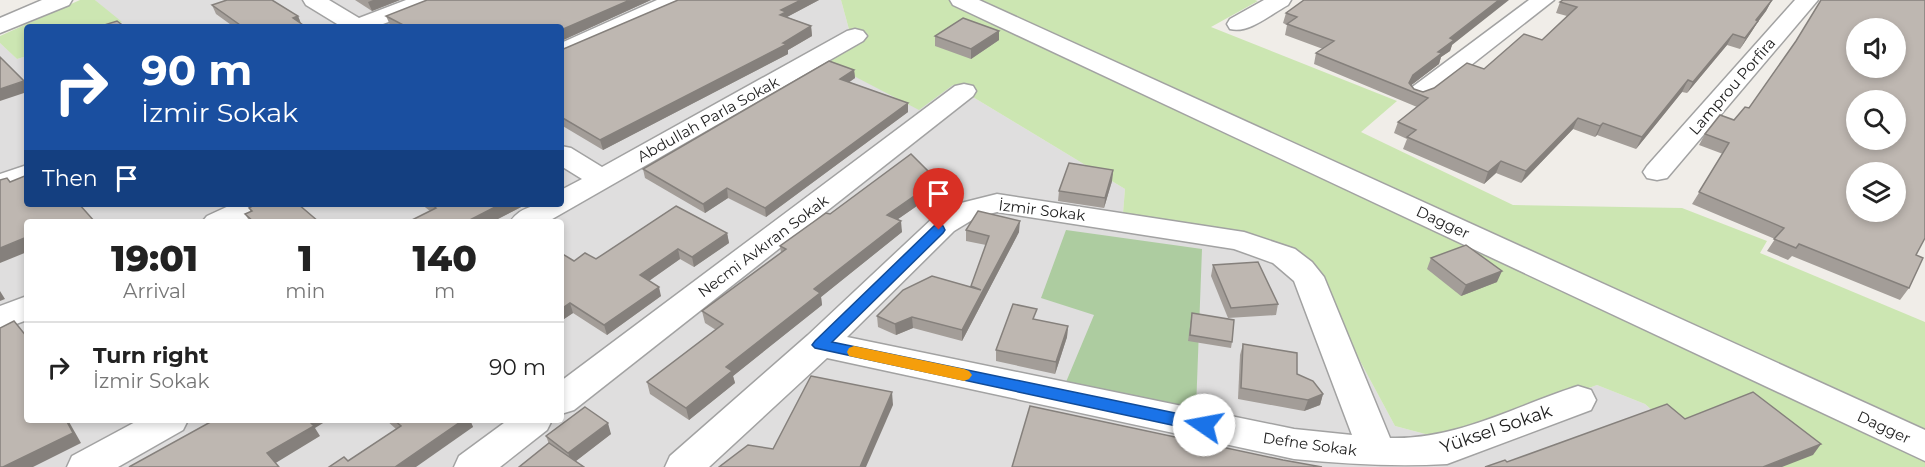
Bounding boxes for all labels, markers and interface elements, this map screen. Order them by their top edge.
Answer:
map controls [1846,18,1906,222]
button: sound [1846,18,1906,78]
street label: Lamprou Porfira [1685,33,1779,139]
text: 90 m [141,44,252,96]
icon: right [42,48,120,126]
street label: Abdullah Parla Sokak [634,72,782,166]
button: search [1846,90,1906,150]
text: İzmir Sokak [141,96,298,129]
icon: arrive [110,162,143,195]
button: layers [1846,162,1906,222]
text: Then [42,165,98,192]
pin [913,168,964,230]
icon: arrive [922,177,955,210]
street label: Necmi Avkıran Sokak [694,191,832,301]
street label: İzmir Sokak [997,195,1087,225]
street label: Dagger [1413,201,1473,243]
text: 19:01 [111,236,198,280]
text: 1 [298,236,313,280]
text: 140 [412,236,477,280]
text: Arrival [123,279,186,303]
text: min [285,279,325,303]
text: m [434,279,455,303]
text: Turn right [93,342,208,369]
icon: right [42,351,75,384]
text: 90 m [489,354,546,381]
text: İzmir Sokak [93,369,209,393]
position arrow [1172,393,1236,457]
street label: Yüksel Sokak [1437,399,1555,458]
street label: Dagger [1854,406,1914,448]
street label: Defne Sokak [1262,428,1358,460]

